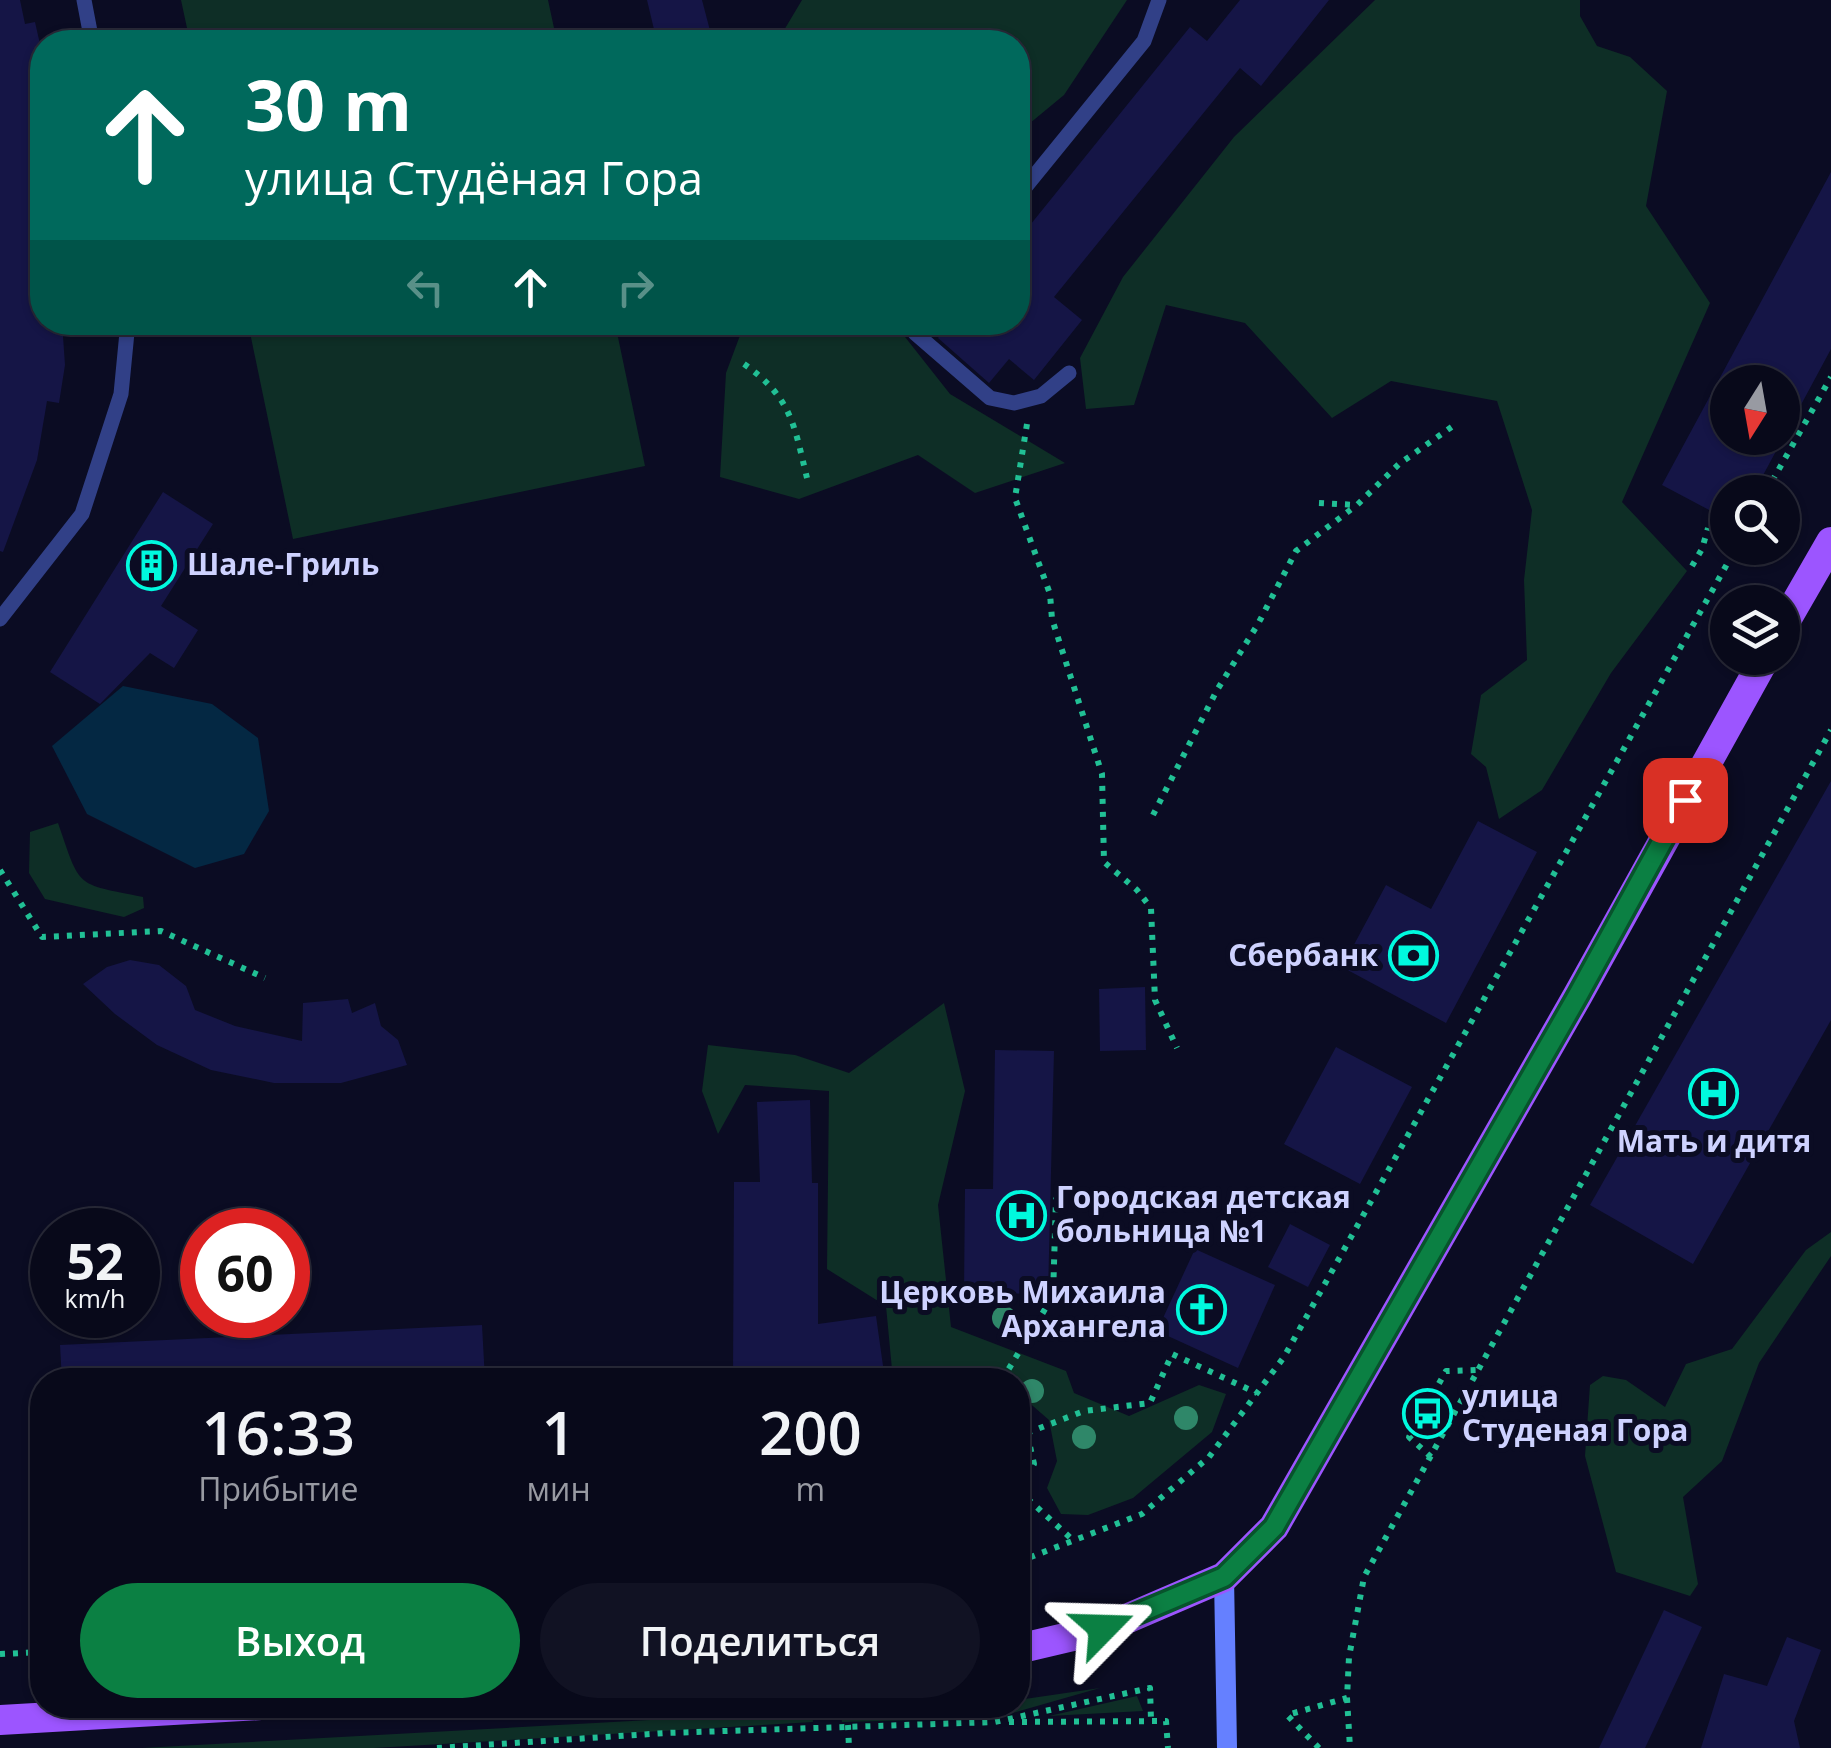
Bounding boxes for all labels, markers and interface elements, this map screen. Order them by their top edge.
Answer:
text: 30 m [245,56,412,152]
icon: ahead [80,70,210,200]
text: улица Студёная Гора [245,147,703,208]
icon: left [398,260,453,315]
icon: ahead [503,260,558,315]
icon: right [608,260,663,315]
north arrow [1710,365,1800,455]
map controls [1710,365,1800,675]
button: search [1710,475,1800,565]
building icon: Шале-Гриль [126,539,178,591]
place label: Шале-Гриль [187,543,379,584]
button: layers [1710,585,1800,675]
pin [1643,758,1728,843]
icon: arrive [1658,773,1713,828]
bank icon: Сбербанк [1387,930,1439,982]
place label: Сбербанк [1228,934,1378,975]
hospital icon: Мать и дитя [1688,1067,1740,1119]
place label: Мать и дитя [1617,1120,1811,1161]
place label: Городская детская больница №1 [1056,1176,1351,1251]
hospital icon: Городская детская больница №1 [995,1189,1047,1241]
speed limit sign: 60 [180,1208,310,1338]
text: 52 [66,1227,124,1295]
place label: Церковь Михаила Архангела [879,1271,1166,1346]
text: km/h [65,1281,125,1315]
church icon: Церковь Михаила Архангела [1175,1284,1227,1336]
place label: улица Студеная Гора [1462,1375,1689,1450]
bus stop icon: улица Студеная Гора [1401,1388,1453,1440]
text: 16:33 [201,1391,355,1473]
text: 1 [541,1391,576,1473]
text: 200 [759,1391,862,1473]
text: Прибытие [198,1467,358,1510]
text: мин [527,1467,591,1510]
text: m [796,1467,825,1510]
position arrow [1051,1576,1155,1680]
button: Выход [80,1583,520,1698]
button: Поделиться [540,1583,980,1698]

